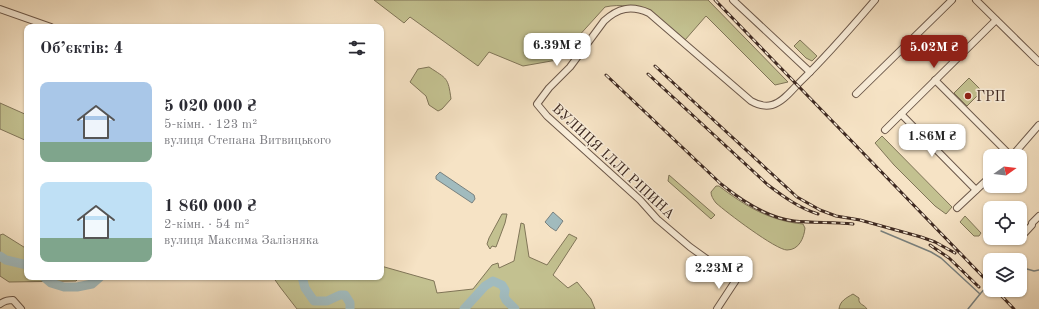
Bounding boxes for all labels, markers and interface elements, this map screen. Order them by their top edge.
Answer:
pin: 6.39M ₴ [520,33,594,67]
pin: 5.02M ₴ [897,35,971,69]
icon: filters [346,37,368,59]
text: 6.39M ₴ [533,39,581,52]
text: Об’єктів: 4 [40,40,123,57]
text: 5.02M ₴ [910,41,958,54]
place label: ГРП [976,90,1006,104]
marker: ГРП [963,91,973,101]
icon: home [72,98,120,146]
text: 5 020 000 ₴ [164,98,257,115]
street label: ВУЛИЦЯ ІЛЛІ РІПИНА [550,102,677,222]
text: 5-кімн. · 123 m² [164,118,257,131]
pin: 1.86M ₴ [895,124,969,158]
text: 1.86M ₴ [908,130,956,143]
text: вулиця Степана Витвицького [164,134,331,147]
north arrow [983,149,1027,193]
map controls [983,149,1027,297]
icon: home [72,198,120,246]
text: 1 860 000 ₴ [164,198,257,215]
button: locate [983,201,1027,245]
text: 2-кімн. · 54 m² [164,218,250,231]
text: вулиця Максима Залізняка [164,234,319,247]
button: layers [983,253,1027,297]
pin: 2.23M ₴ [682,256,756,290]
text: 2.23M ₴ [695,262,743,275]

